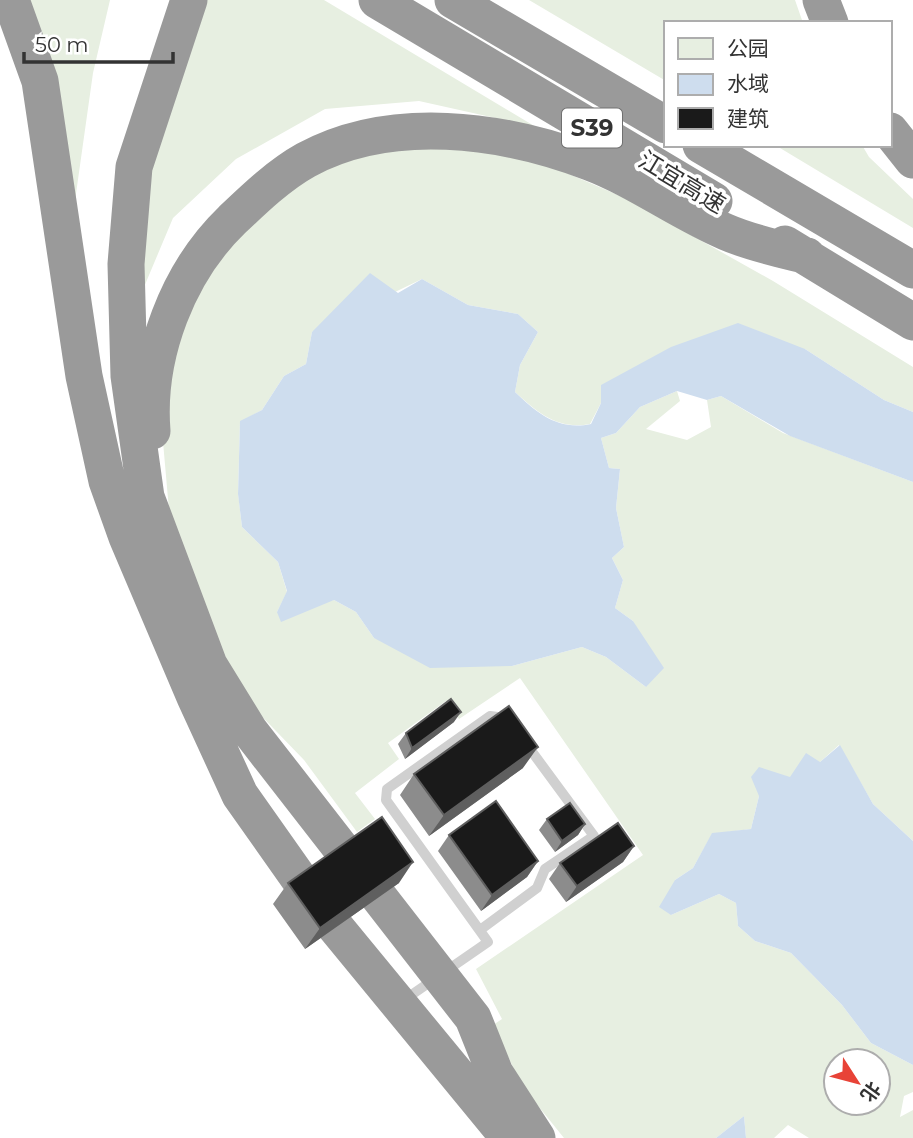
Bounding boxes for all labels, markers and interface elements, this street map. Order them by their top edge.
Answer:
scale bar [24,21,173,65]
legend [664,21,892,147]
text: 50 m [35,32,89,57]
text: 公园 [727,36,769,61]
text: 水域 [727,71,769,96]
text: 建筑 [727,106,769,131]
road number: S39 [562,108,622,148]
street label: 江宜高速 [633,145,731,219]
north arrow [822,1047,892,1117]
text: 北 [855,1077,885,1106]

